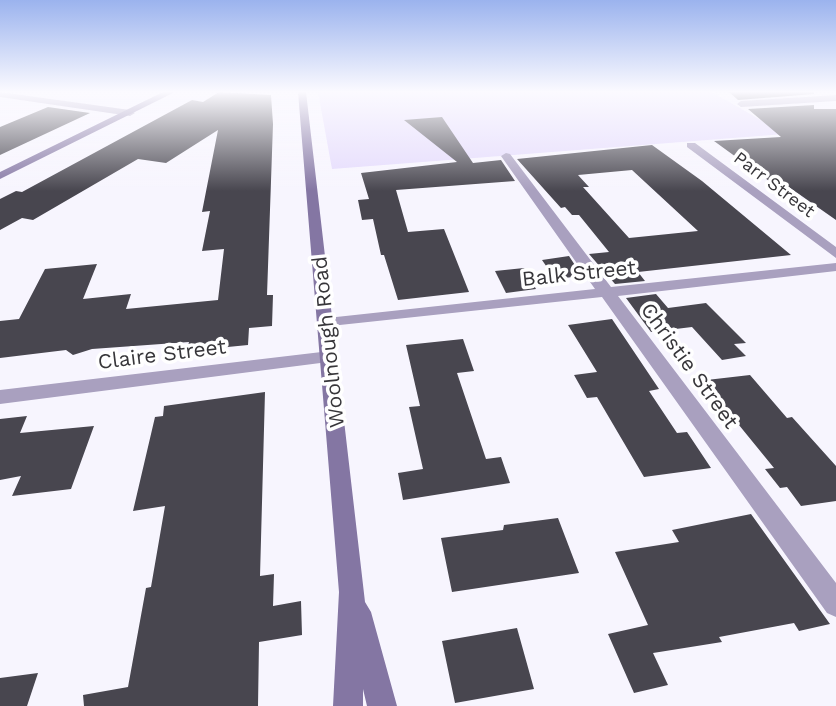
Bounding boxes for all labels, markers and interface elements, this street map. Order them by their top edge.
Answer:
street label: Parr Street [729,147,819,223]
street label: Woolnough Road [307,255,351,429]
street label: Balk Street [521,255,637,293]
street label: Christie Street [635,298,743,434]
street label: Claire Street [96,335,228,375]

